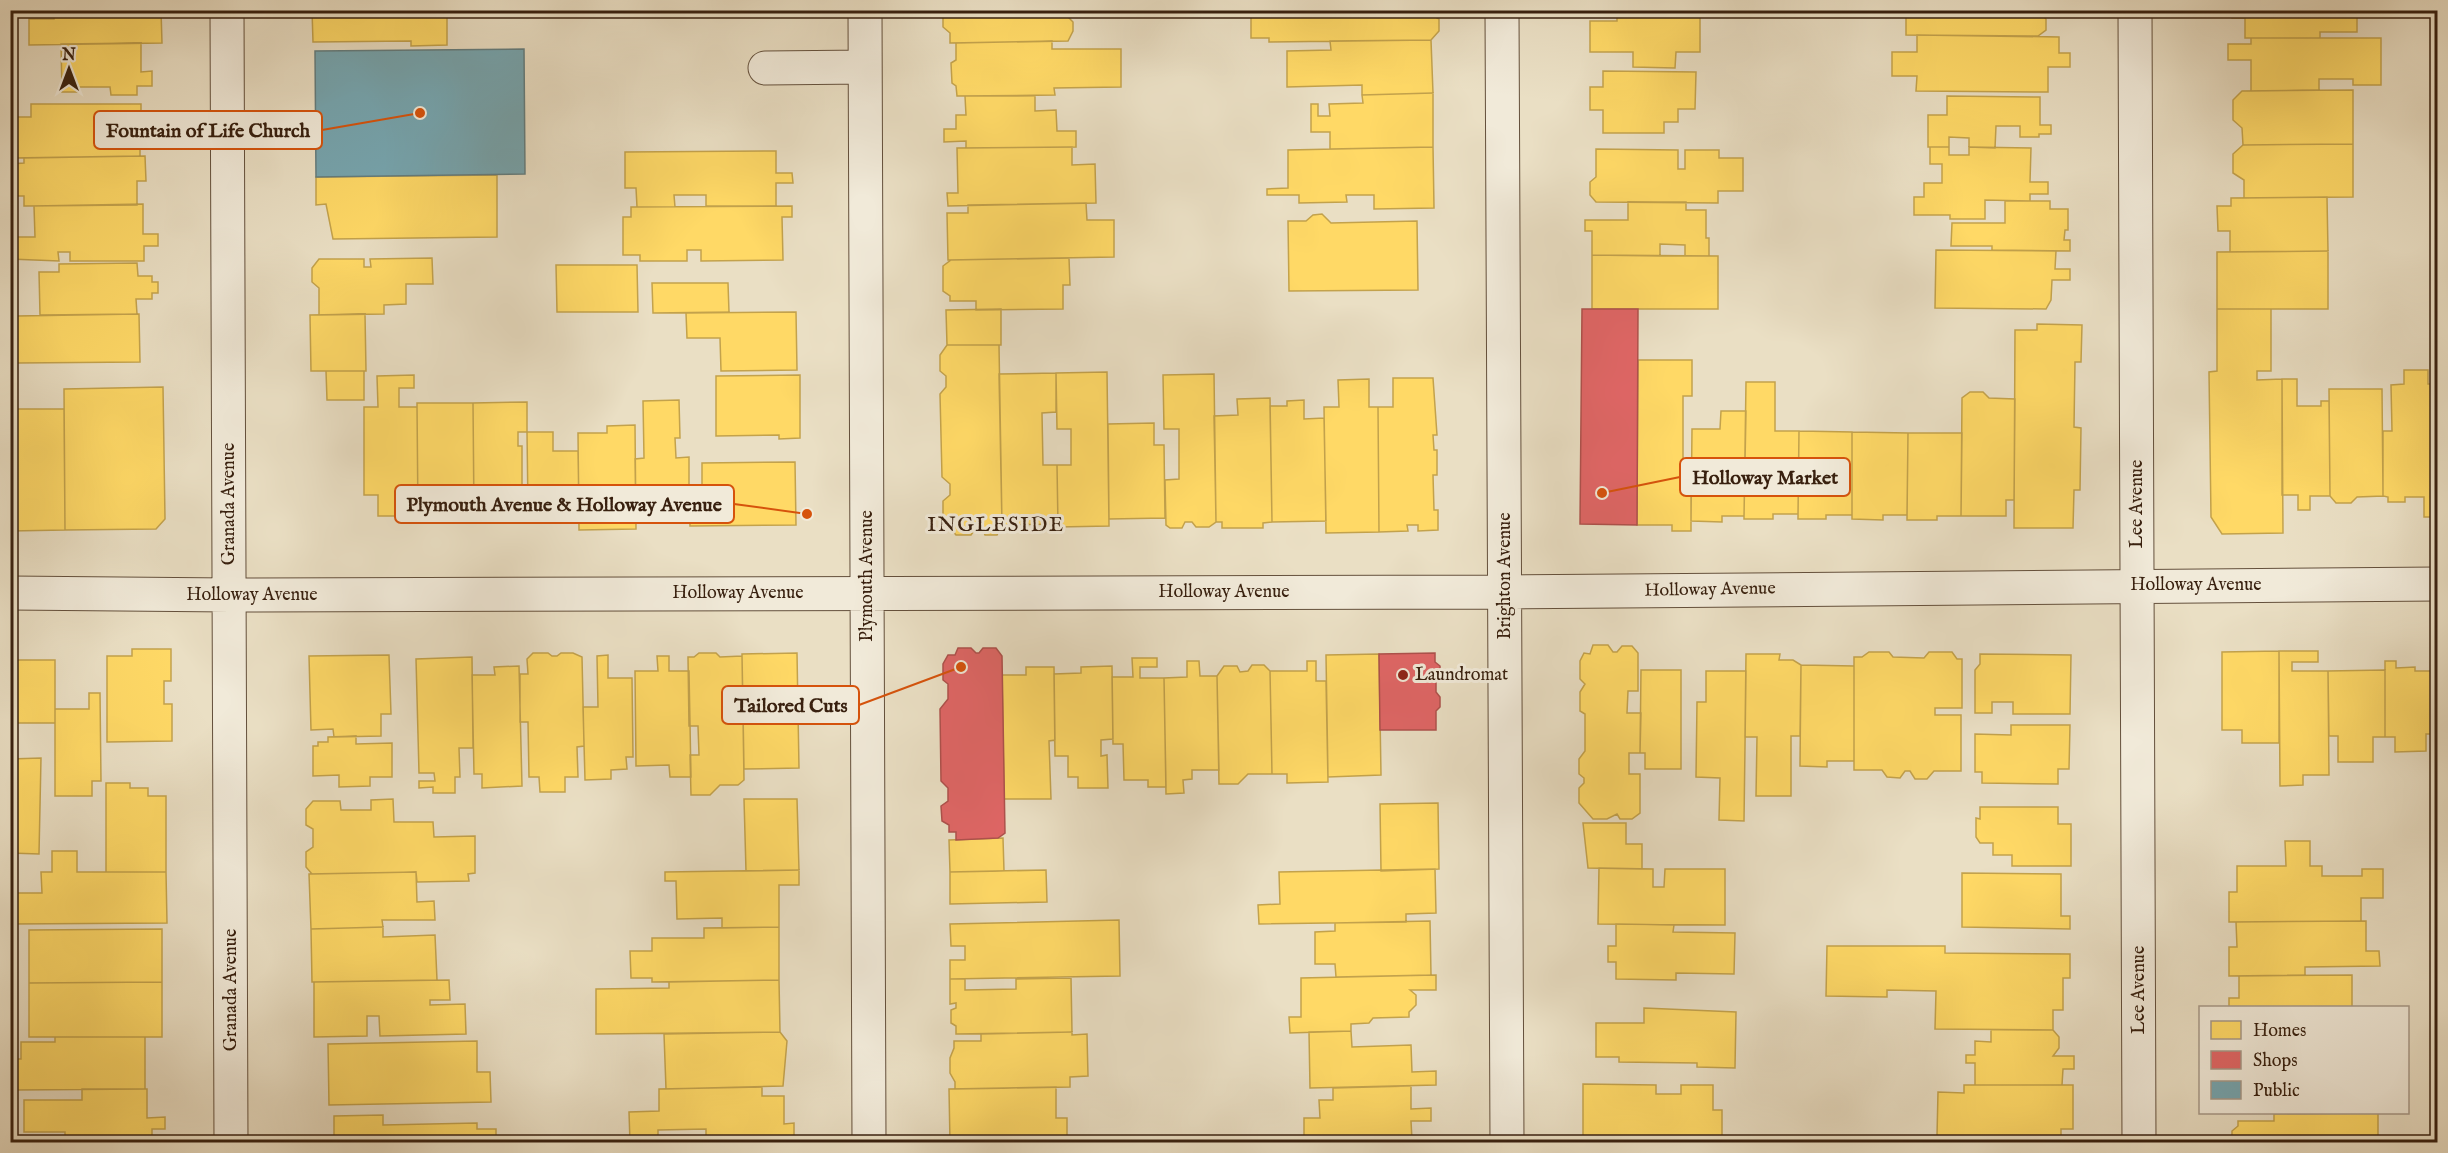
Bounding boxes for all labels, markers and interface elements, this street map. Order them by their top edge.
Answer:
north arrow [39,39,99,99]
text: N [61,46,76,66]
callout: Fountain of Life Church [94,111,322,149]
text: Fountain of Life Church [106,119,311,144]
street label: Granada Avenue [218,443,241,565]
callout: Holloway Market [1680,458,1850,496]
street label: Lee Avenue [2126,460,2149,548]
text: Holloway Market [1692,466,1838,491]
callout: Plymouth Avenue & Holloway Avenue [395,485,734,523]
text: Plymouth Avenue & Holloway Avenue [406,493,723,518]
street label: Plymouth Avenue [856,510,879,642]
district label: INGLESIDE [927,512,1065,539]
street label: Brighton Avenue [1494,513,1517,639]
street label: Holloway Avenue [2130,574,2262,597]
street label: Holloway Avenue [1644,577,1776,603]
street label: Holloway Avenue [1158,581,1290,604]
street label: Holloway Avenue [672,582,804,605]
street label: Holloway Avenue [186,584,318,607]
place label: Laundromat [1415,664,1508,687]
marker: Laundromat [1396,668,1410,682]
callout: Tailored Cuts [722,686,859,724]
text: Tailored Cuts [733,694,848,719]
street label: Granada Avenue [220,929,243,1051]
street label: Lee Avenue [2128,946,2151,1034]
legend [2199,1006,2409,1114]
text: Homes [2253,1020,2306,1043]
text: Shops [2253,1050,2298,1073]
text: Public [2253,1080,2300,1103]

